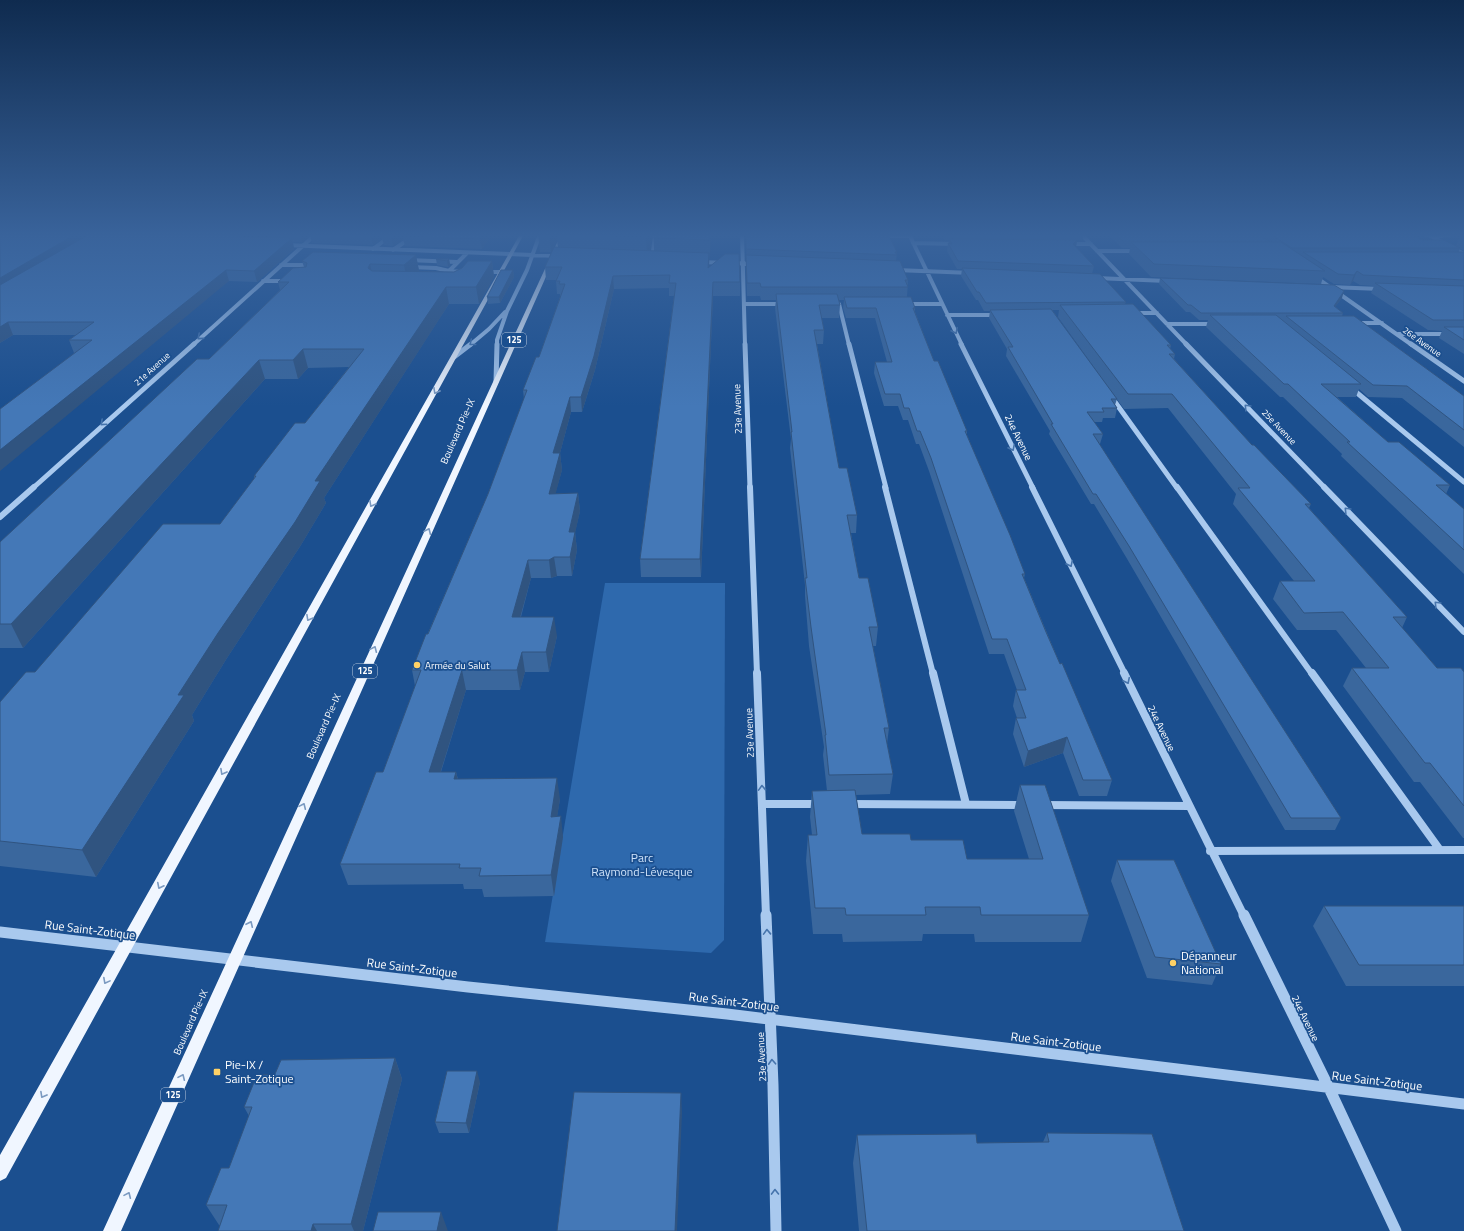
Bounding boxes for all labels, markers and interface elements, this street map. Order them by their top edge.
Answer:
street label: 26e Avenue [1400,323,1445,360]
one-way arrow [950,327,958,334]
one-way arrow [197,332,205,339]
road number: 125 [502,333,526,347]
one-way arrow [469,338,476,345]
street label: 21e Avenue [131,349,173,388]
street label: 23e Avenue [729,384,746,434]
one-way arrow [433,387,440,394]
street label: Boulevard Pie-IX [436,396,479,466]
one-way arrow [1245,404,1252,411]
street label: 25e Avenue [1259,406,1300,448]
street label: 24e Avenue [1001,412,1036,463]
one-way arrow [100,419,108,426]
one-way arrow [1007,443,1015,451]
one-way arrow [370,500,377,508]
one-way arrow [1344,507,1352,515]
one-way arrow [423,527,431,535]
one-way arrow [1065,560,1073,568]
one-way arrow [1434,601,1442,609]
one-way arrow [306,614,314,621]
one-way arrow [370,646,378,653]
place label: Armée du Salut [425,658,490,673]
marker: Armée du Salut [412,660,422,670]
road number: 125 [353,664,377,678]
one-way arrow [1122,677,1130,684]
street label: Boulevard Pie-IX [302,691,345,761]
street label: 24e Avenue [1144,703,1179,754]
street label: 23e Avenue [741,708,758,758]
one-way arrow [220,768,227,775]
one-way arrow [758,785,766,791]
one-way arrow [299,802,307,809]
park label: Parc Raymond-Lévesque [591,848,693,881]
one-way arrow [157,881,165,889]
street label: Rue Saint-Zotique [44,915,136,944]
one-way arrow [245,921,253,929]
one-way arrow [763,929,771,935]
place label: Dépanneur National [1181,946,1237,979]
street label: Rue Saint-Zotique [366,953,458,982]
marker: Dépanneur National [1168,958,1178,968]
one-way arrow [104,977,111,985]
street label: Boulevard Pie-IX [169,987,212,1057]
street label: Rue Saint-Zotique [688,987,780,1016]
street label: 24e Avenue [1288,993,1323,1044]
street label: Rue Saint-Zotique [1010,1027,1102,1056]
street label: 23e Avenue [753,1032,770,1082]
place label: Pie-IX / Saint-Zotique [225,1055,294,1088]
one-way arrow [768,1059,776,1065]
street label: Rue Saint-Zotique [1331,1066,1423,1095]
marker: Pie-IX / Saint-Zotique [212,1067,222,1077]
one-way arrow [177,1074,185,1081]
road number: 125 [161,1088,185,1102]
one-way arrow [40,1091,48,1098]
one-way arrow [771,1189,779,1195]
one-way arrow [124,1192,132,1199]

